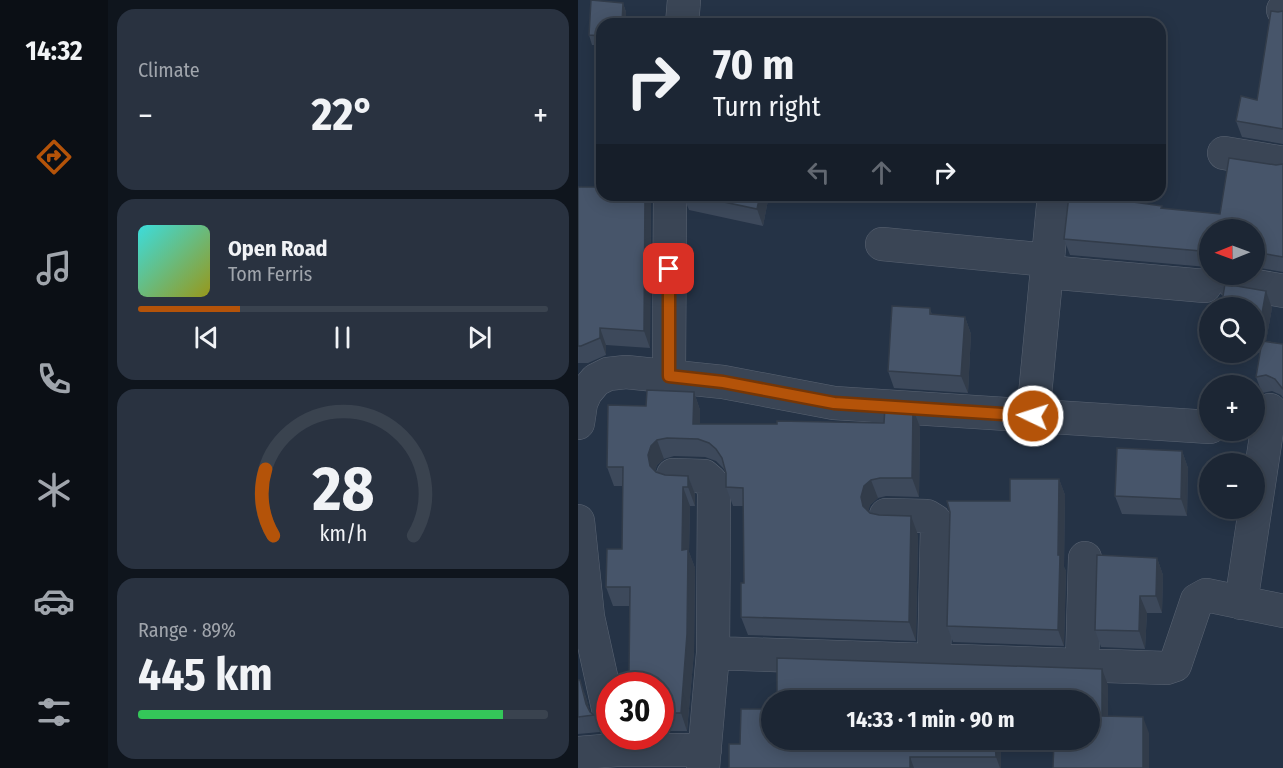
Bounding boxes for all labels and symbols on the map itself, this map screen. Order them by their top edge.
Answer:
north arrow [1199,219,1265,285]
pin [643,243,694,294]
position arrow [1001,384,1065,448]
speed limit sign: 30 [596,672,674,750]

